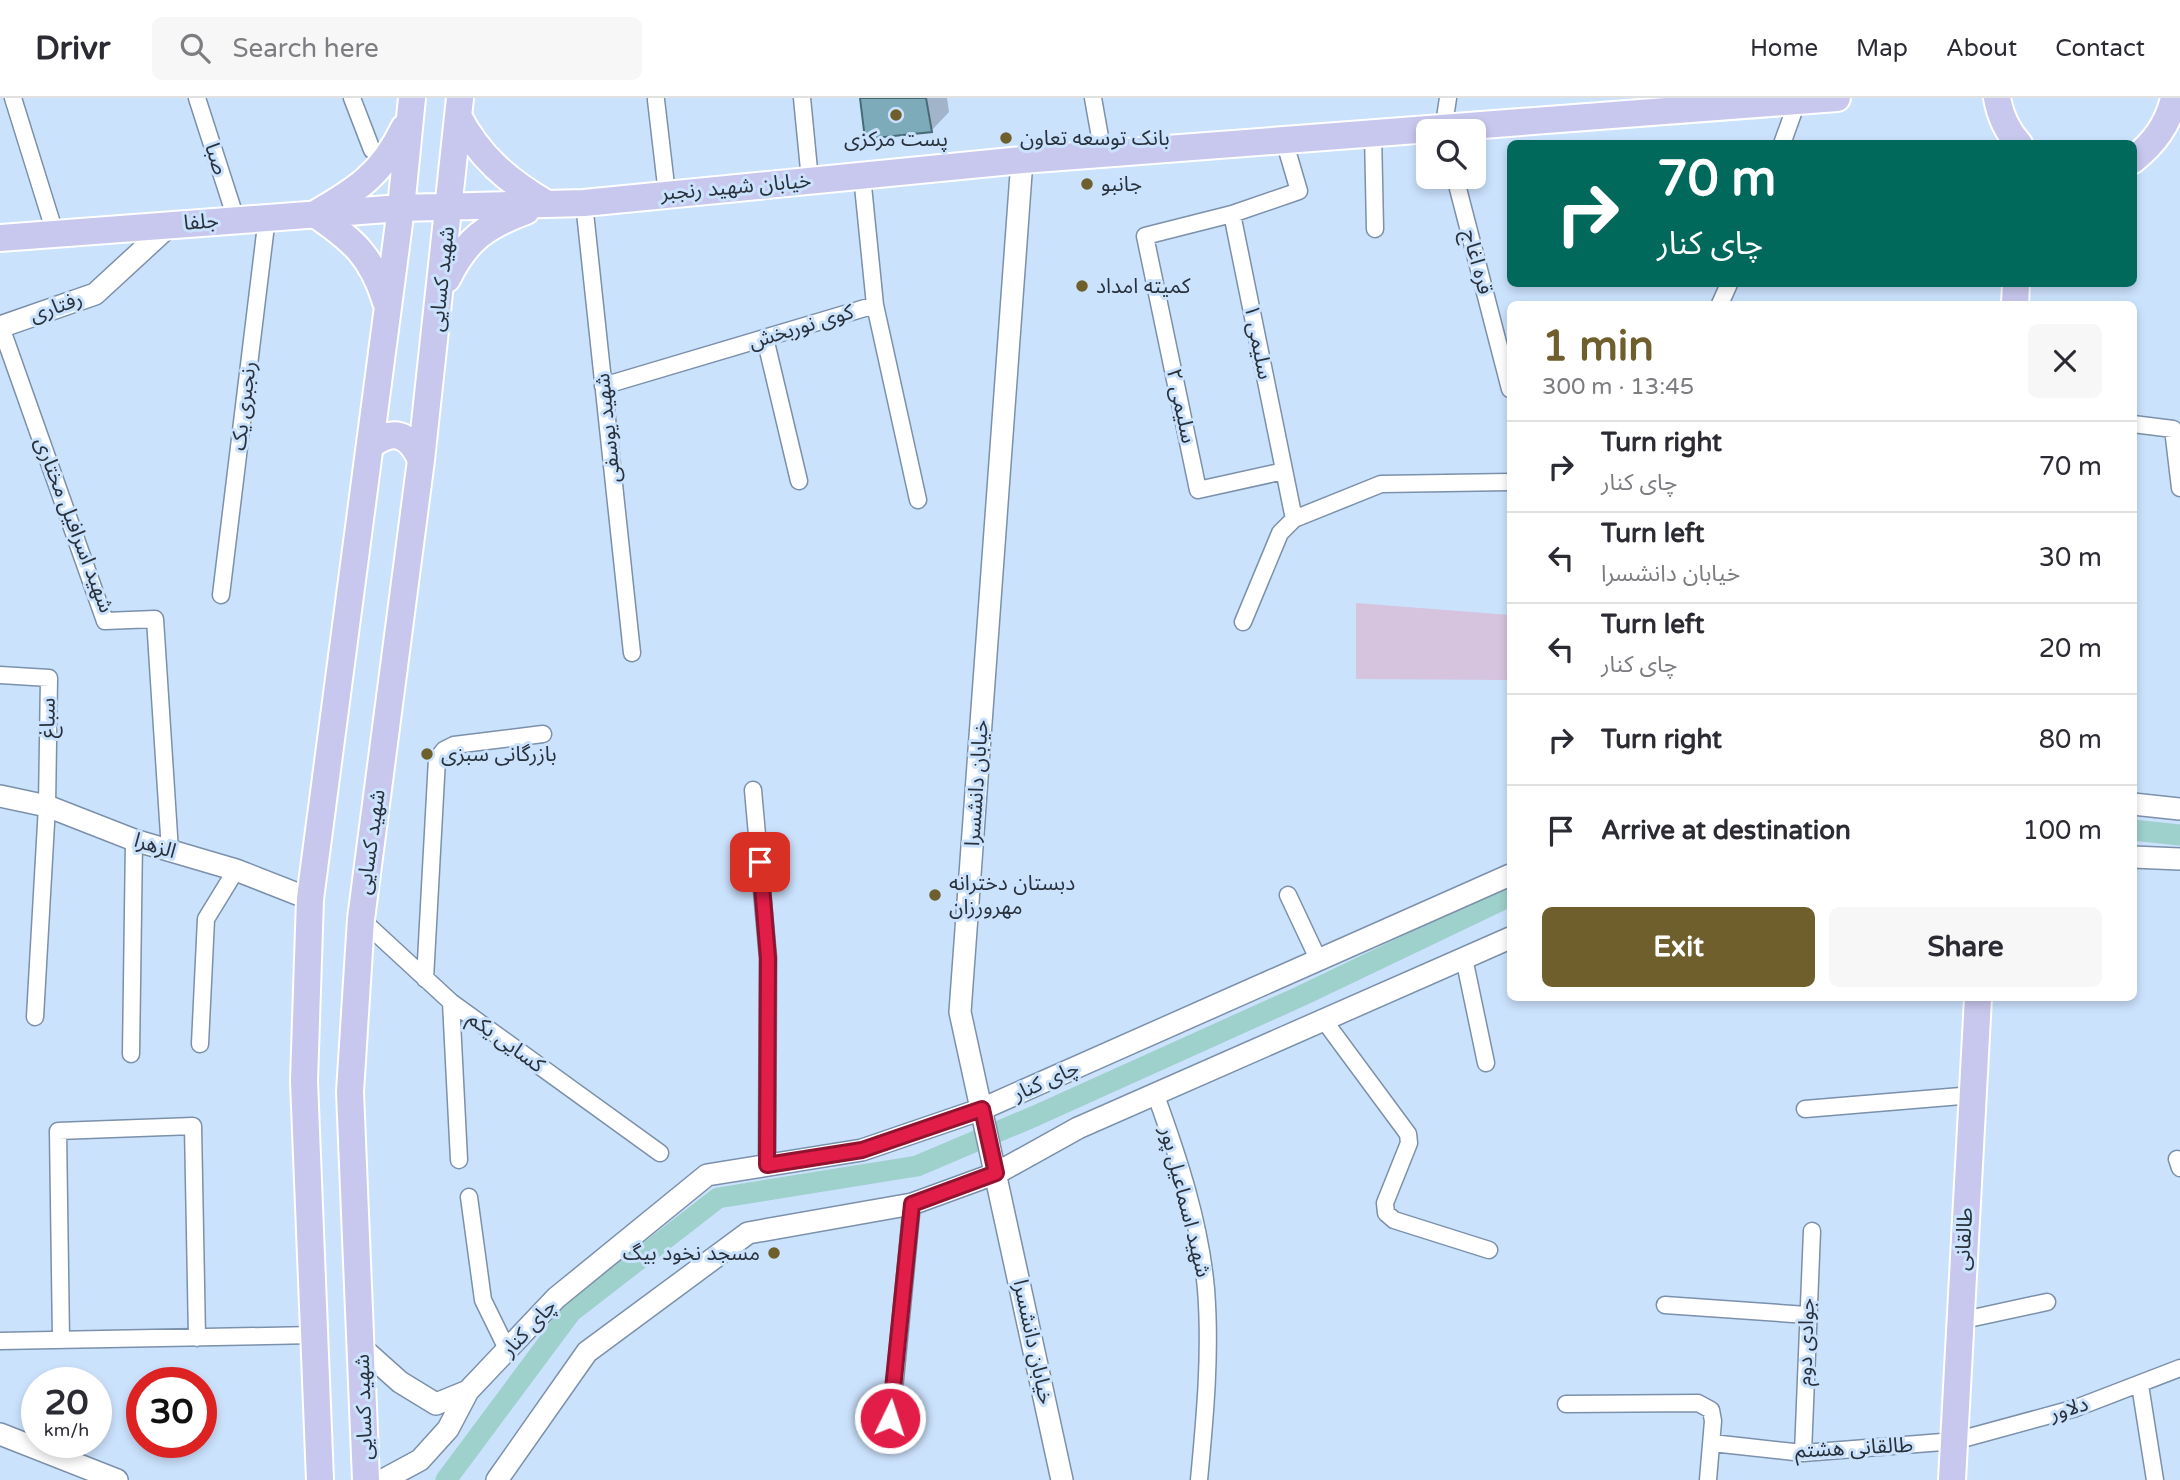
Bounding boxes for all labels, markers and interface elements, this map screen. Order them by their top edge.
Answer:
search box [152,17,642,80]
text: Drivr [35,29,110,68]
icon: search [176,29,214,67]
text: Search here [232,33,379,64]
text: Home [1750,34,1818,63]
text: Map [1856,34,1908,63]
text: About [1946,34,2017,63]
text: Contact [2055,34,2145,63]
marker: پست مرکزی [888,107,904,123]
map controls [1416,119,1486,189]
button: search [1416,119,1486,189]
place label: بانک توسعه تعاون [1020,126,1170,151]
place label: پست مرکزی [844,127,948,152]
marker: بانک توسعه تعاون [998,130,1014,146]
street label: صبا [199,140,233,178]
text: 70 m [1657,150,1776,209]
street label: خیابان شهید رنجبر [659,168,812,206]
icon: right [1542,168,1633,259]
place label: جانبو [1101,172,1142,197]
marker: جانبو [1079,176,1095,192]
street label: جلفا [183,208,219,236]
street label: شهید کسایی [424,225,460,333]
text: چای کنار [1657,225,1763,263]
street label: قره اغاج [1454,227,1498,298]
place label: کمیته امداد [1096,274,1191,299]
marker: کمیته امداد [1074,278,1090,294]
street label: رفتاری [26,286,86,328]
street label: کوی نوربخش [746,299,857,355]
street label: سلیمی ۱ [1239,302,1277,382]
text: 1 min [1542,321,1654,372]
button: close [2028,324,2102,398]
street label: رنجبری یک [226,360,262,452]
street label: سلیمی ۲ [1161,366,1201,446]
street label: شهید یوسفی [590,372,626,484]
text: 300 m · 13:45 [1542,373,1694,401]
text: Turn right [1601,427,1722,458]
street label: شهید اسرافیل مختاری [29,434,119,616]
icon: right [1542,448,1580,486]
text: 70 m [2039,451,2102,482]
text: چای کنار [1601,469,1677,497]
text: Turn left [1601,518,1704,549]
icon: left [1542,539,1580,577]
text: 30 m [2039,542,2102,573]
text: خیابان دانشسرا [1601,560,1740,588]
text: Turn left [1601,609,1704,640]
icon: left [1542,630,1580,668]
text: 20 m [2039,633,2102,664]
text: چای کنار [1601,651,1677,679]
street label: سباغ [35,698,63,738]
street label: خیابان دانشسرا [960,719,994,847]
icon: right [1542,721,1580,759]
text: Turn right [1601,724,1722,755]
text: 80 m [2039,724,2102,755]
place label: بازرگانی سبزی [441,742,557,767]
marker: بازرگانی سبزی [419,746,435,762]
street label: شهید کسایی [351,788,391,896]
icon: arrive [1542,812,1580,850]
text: Arrive at destination [1601,815,1851,846]
text: 100 m [2022,815,2102,846]
street label: الزهرا [131,828,179,864]
pin [730,832,790,892]
icon: arrive [741,843,779,881]
place label: دبستان دخترانه مهرورزان [949,871,1075,920]
marker: دبستان دخترانه مهرورزان [927,887,943,903]
button: Exit [1542,907,1815,987]
button: Share [1829,907,2102,987]
street label: کسایی یکم [462,1006,549,1080]
street label: چای کنار [1008,1055,1083,1107]
street label: شهید اسماعیل پور [1154,1123,1216,1280]
street label: طالقانی [1950,1207,1978,1271]
place label: مسجد نخود‌ بیگ [623,1241,760,1266]
marker: مسجد نخود‌ بیگ [766,1245,782,1261]
street label: خیابان دانشسرا [1008,1277,1058,1407]
street label: چای کنار [495,1294,562,1363]
street label: جوادی دوم [1792,1297,1823,1387]
street label: شهید کسایی [350,1354,378,1460]
speed limit sign: 30 [126,1367,217,1458]
position arrow [853,1381,927,1455]
text: 20 [45,1382,88,1424]
street label: دلاور [2046,1391,2091,1427]
text: km/h [44,1419,89,1441]
street label: طالقانی هشتم [1794,1432,1914,1466]

